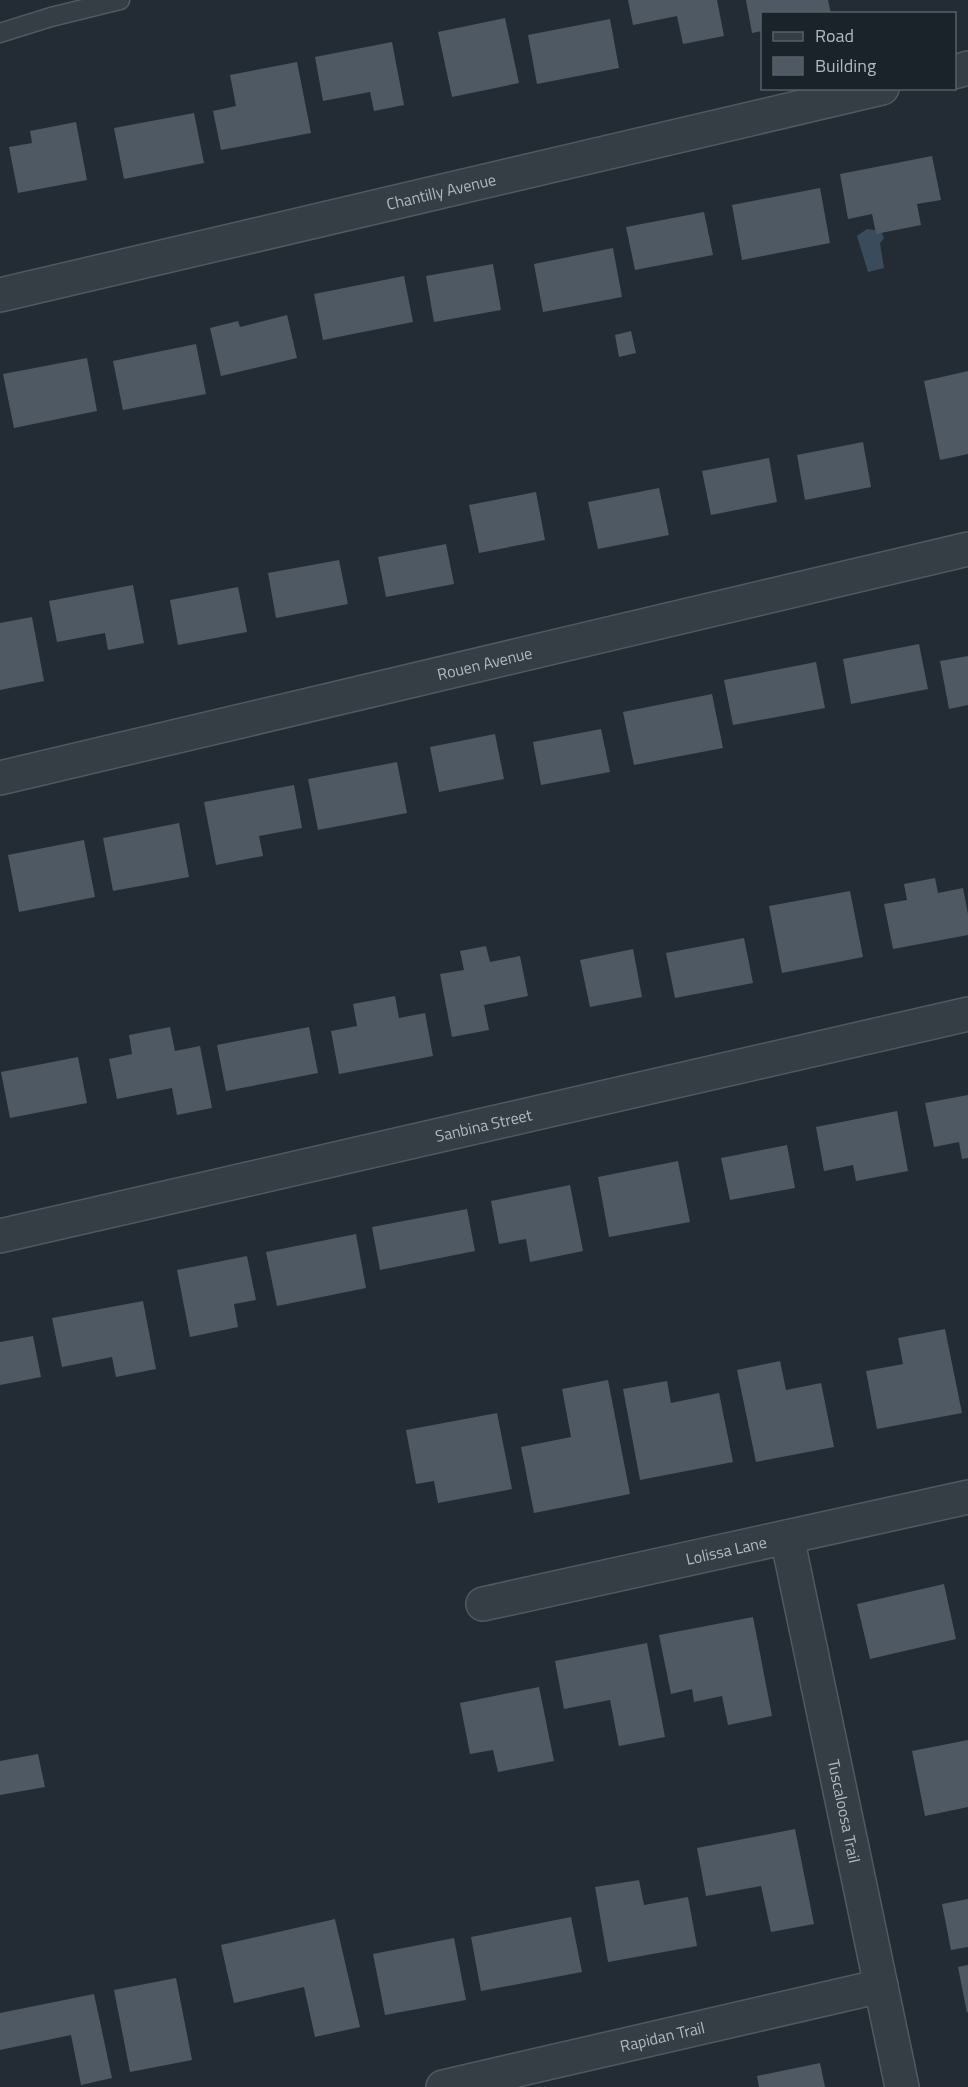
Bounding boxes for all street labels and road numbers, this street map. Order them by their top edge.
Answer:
street label: Chantilly Avenue [384,167,498,216]
street label: Rouen Avenue [435,641,535,686]
street label: Sanbina Street [433,1102,535,1148]
street label: Lolissa Lane [683,1530,769,1571]
street label: Tuscaloosa Trail [822,1757,867,1865]
street label: Rapidan Trail [617,2015,707,2058]

